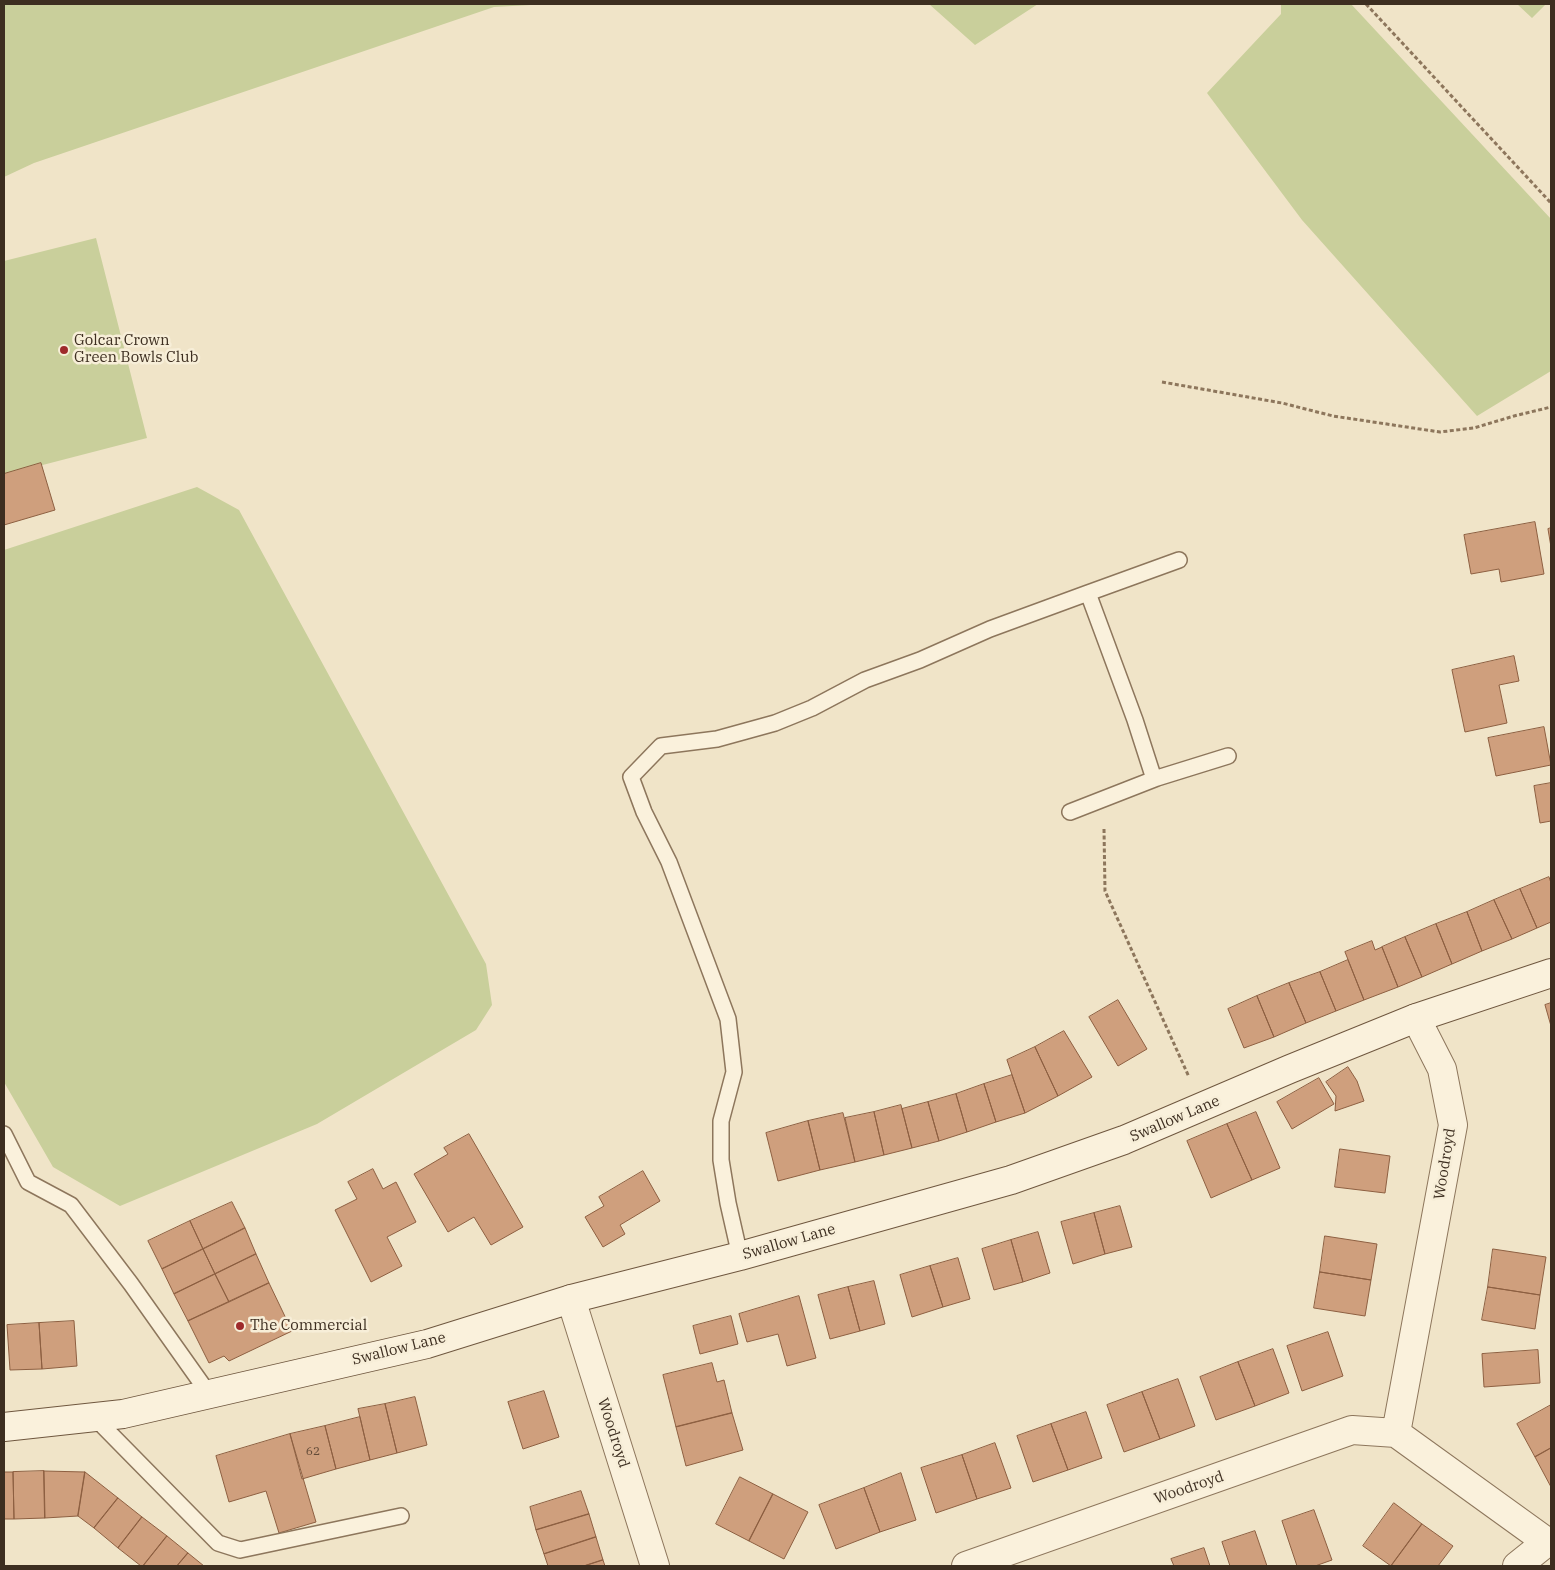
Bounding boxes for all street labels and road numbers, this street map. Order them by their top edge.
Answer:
street label: Swallow Lane [1127,1092,1223,1146]
street label: Woodroyd [1430,1127,1460,1201]
street label: Swallow Lane [740,1220,838,1264]
street label: Swallow Lane [350,1329,448,1369]
street label: Woodroyd [593,1396,633,1470]
street label: Woodroyd [1152,1468,1226,1508]

